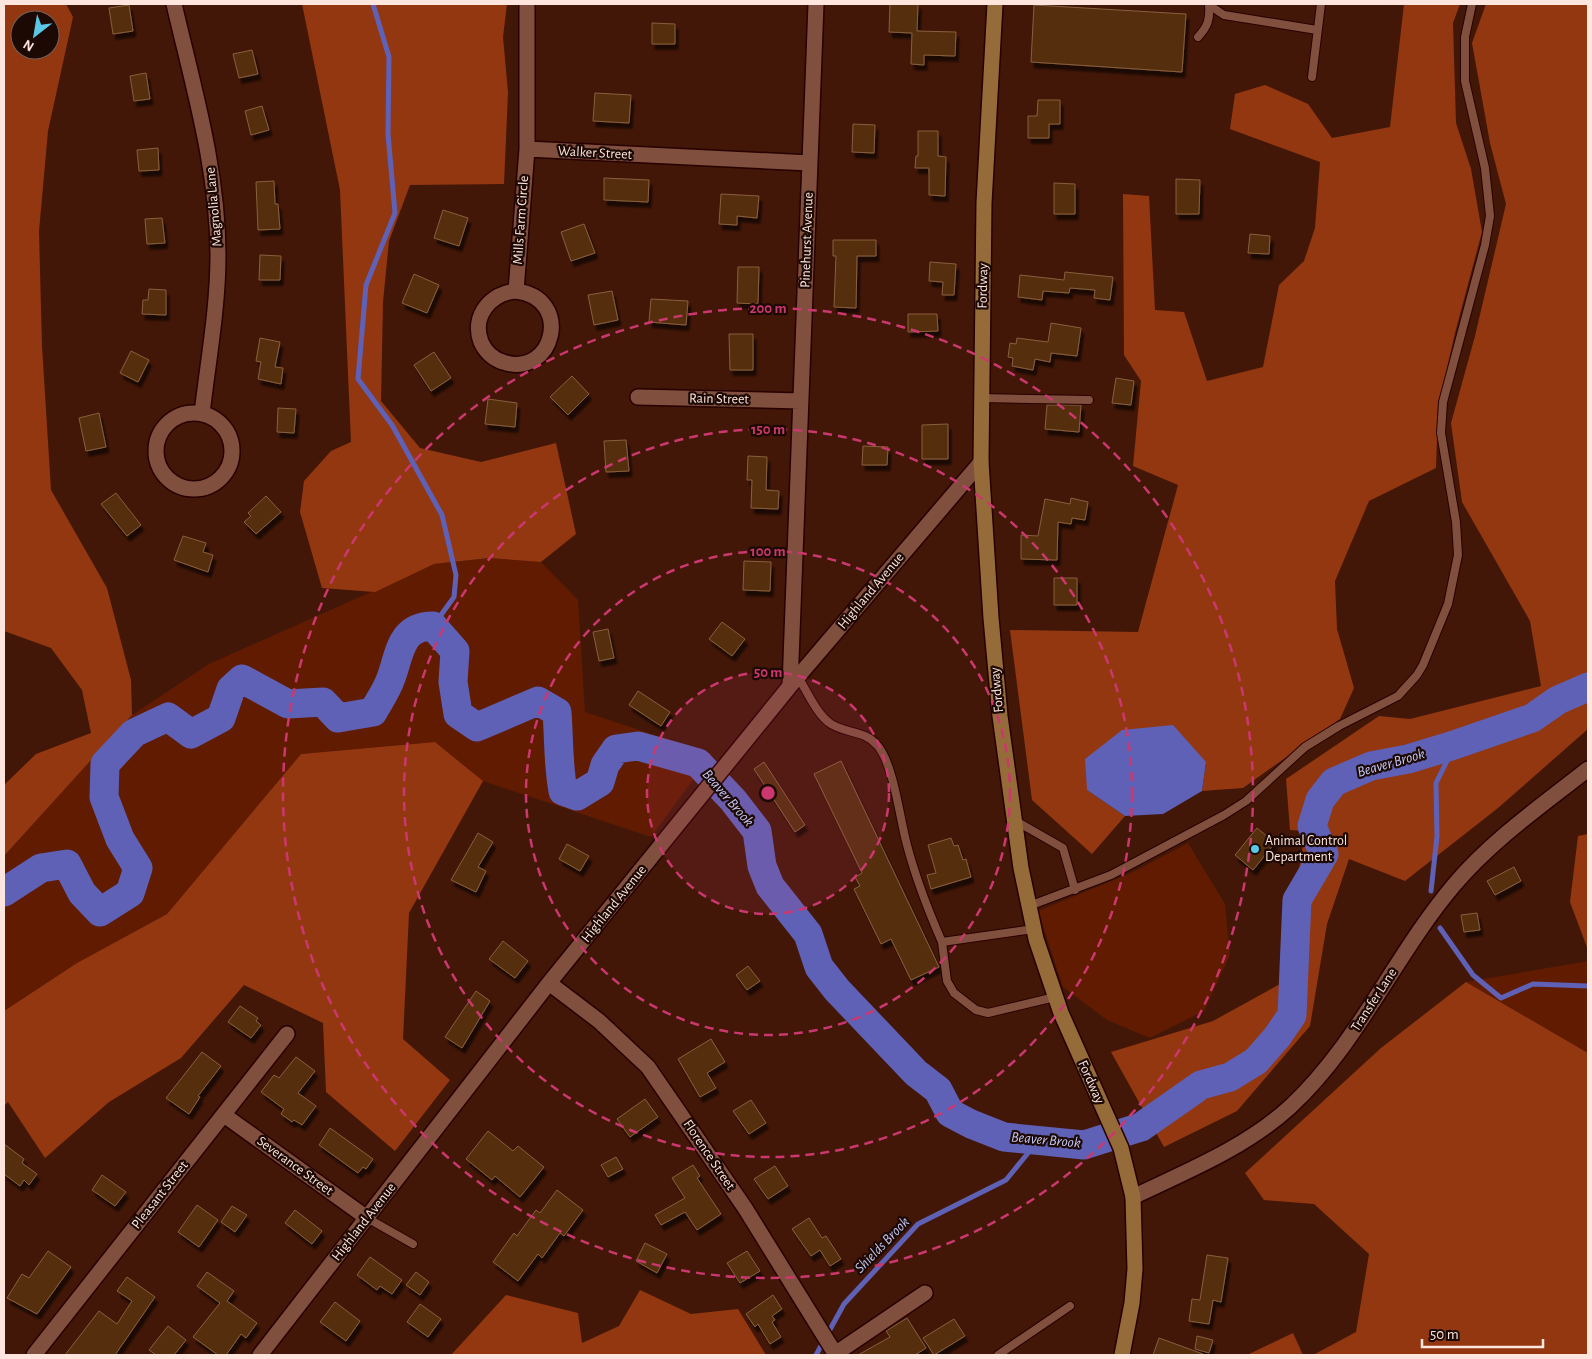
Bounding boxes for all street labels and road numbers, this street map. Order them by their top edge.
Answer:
street label: Walker Street [558,144,633,162]
street label: Magnolia Lane [204,167,224,247]
street label: Mills Farm Circle [511,175,531,265]
street label: Pinehurst Avenue [798,192,816,288]
street label: Fordway [976,263,990,309]
street label: Rain Street [689,391,750,407]
street label: Highland Avenue [835,550,907,632]
street label: Fordway [988,667,1006,713]
street label: Highland Avenue [579,863,649,945]
street label: Transfer Lane [1348,966,1400,1034]
street label: Fordway [1075,1058,1107,1106]
street label: Florence Street [680,1117,738,1193]
street label: Severance Street [254,1134,336,1198]
street label: Pleasant Street [129,1158,191,1232]
street label: Highland Avenue [329,1180,399,1264]

